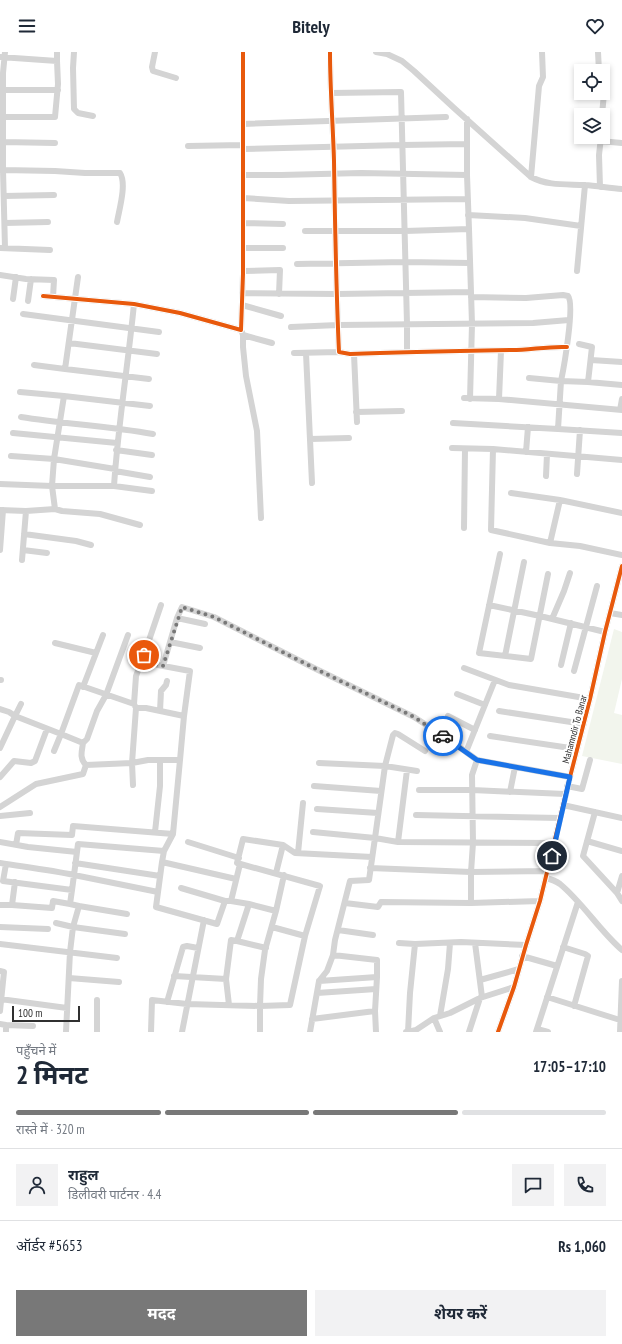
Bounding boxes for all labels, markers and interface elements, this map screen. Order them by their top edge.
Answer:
icon: menu [16,15,38,37]
text: Bitely [292,15,330,38]
icon: heart [584,15,606,37]
map controls [574,64,610,144]
button: locate [574,64,610,100]
button: layers [574,108,610,144]
pin [127,638,161,672]
icon: bag [133,644,155,666]
street label: Mahamndir To Banar [559,693,590,765]
courier [423,716,463,756]
icon: car [432,725,454,747]
pin [535,839,569,873]
icon: home [541,845,563,867]
scale bar [12,1004,80,1023]
text: 100 m [18,1006,42,1020]
text: पहुँचने में [16,1042,56,1059]
text: 17:05–17:10 [533,1057,606,1076]
text: 2 मिनट [16,1058,88,1091]
text: रास्ते में · 320 m [16,1121,85,1138]
button: person [16,1164,58,1206]
button: chat [512,1164,554,1206]
button: phone [564,1164,606,1206]
text: राहुल [68,1165,99,1184]
text: डिलीवरी पार्टनर · 4.4 [68,1186,161,1203]
text: ऑर्डर #5653 [16,1236,82,1255]
text: Rs 1,060 [558,1237,606,1256]
button: मदद [16,1290,307,1336]
button: शेयर करें [315,1290,606,1336]

